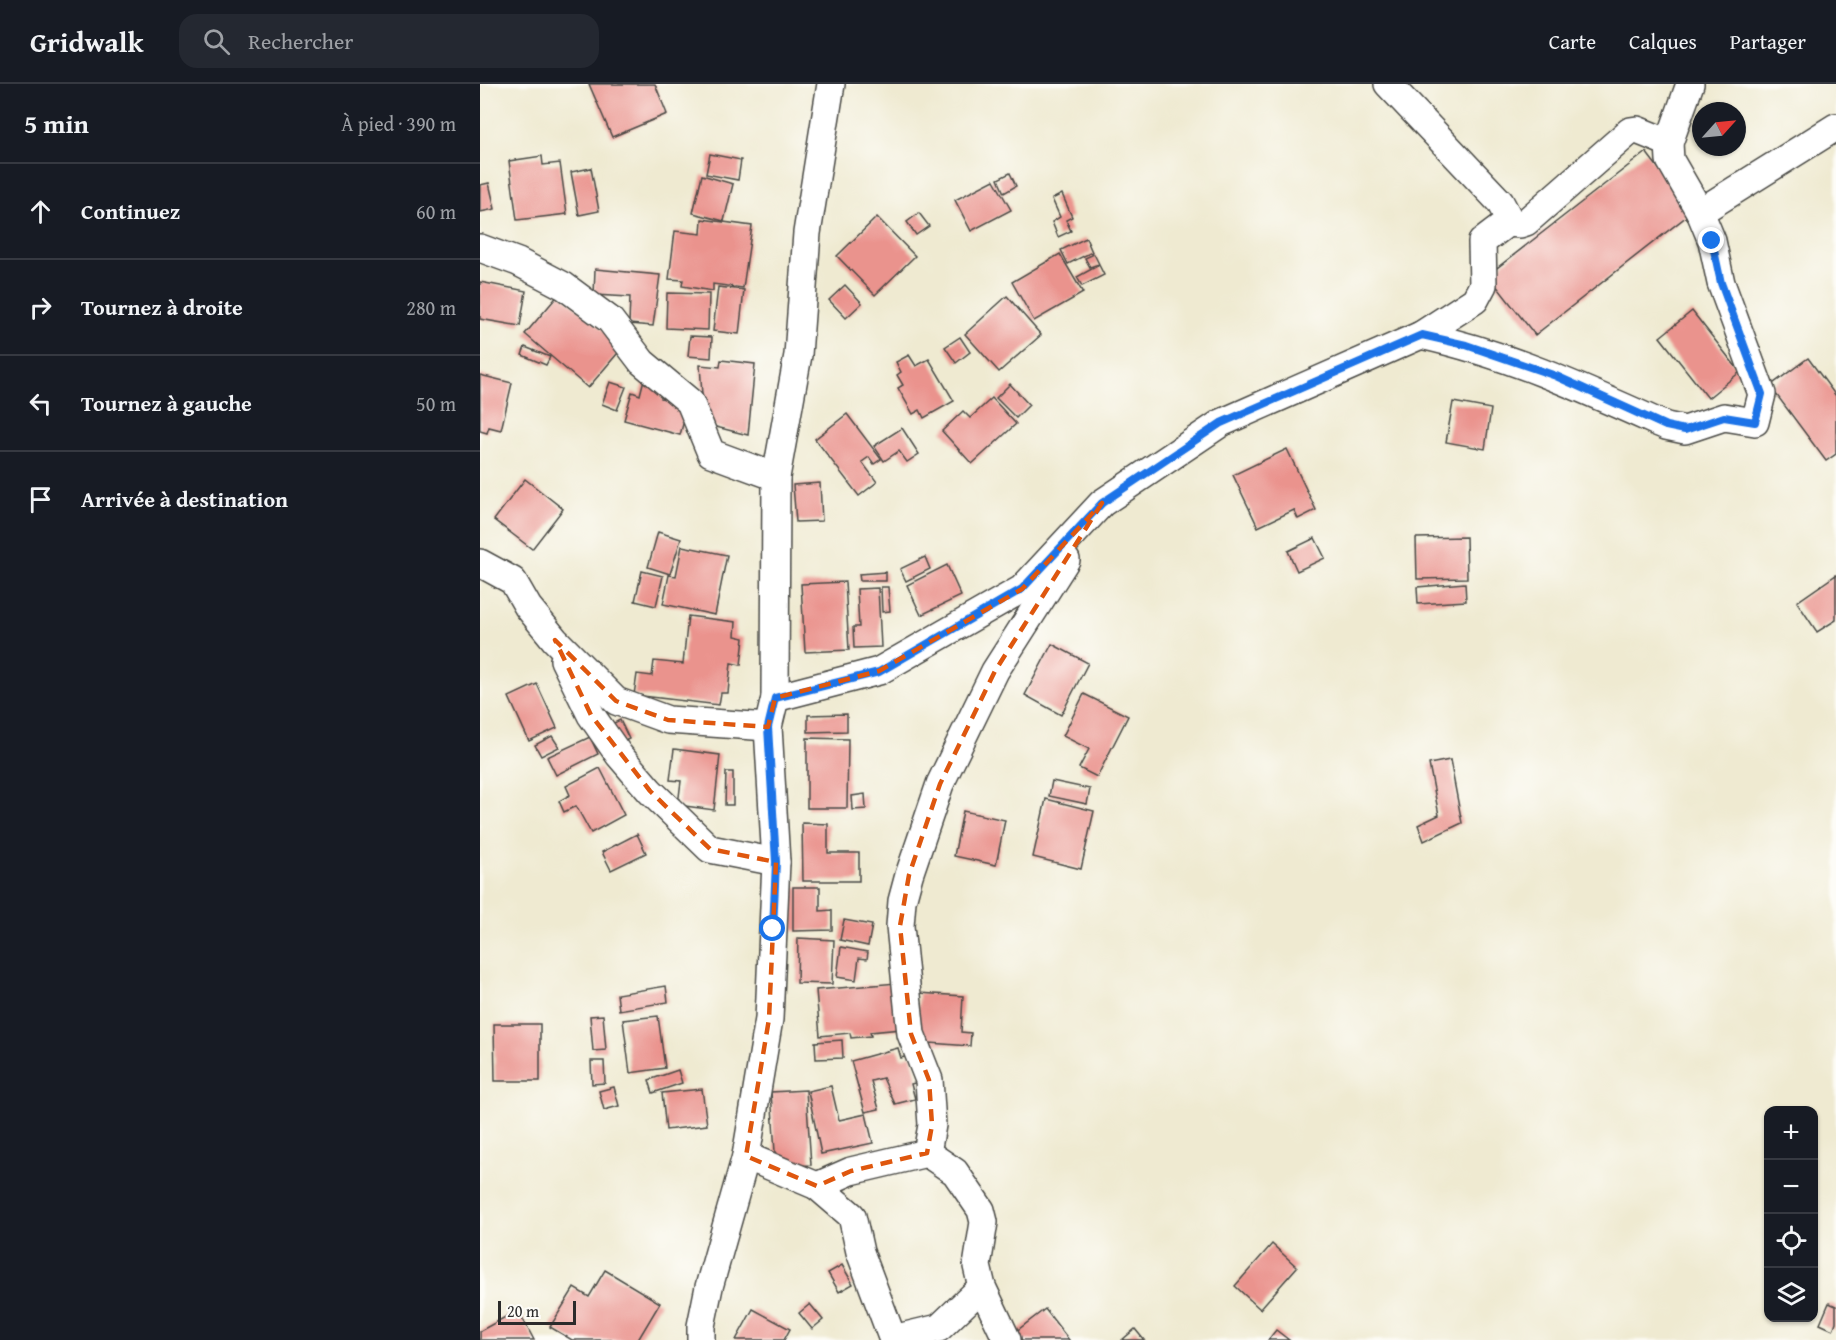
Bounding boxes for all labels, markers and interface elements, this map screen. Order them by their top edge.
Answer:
search box [179,14,599,68]
text: Gridwalk [30,21,143,62]
icon: search [200,25,233,58]
text: Rechercher [248,25,353,57]
text: Carte [1549,26,1596,57]
text: Calques [1629,26,1697,57]
text: Partager [1730,26,1806,57]
north arrow [1692,102,1746,156]
text: 5 min [24,104,89,143]
text: À pied · 390 m [341,109,456,138]
icon: ahead [24,195,57,228]
text: Continuez [81,195,180,227]
text: 60 m [416,197,456,226]
route end [1698,227,1724,253]
icon: right [24,291,57,324]
text: Tournez à droite [81,291,243,323]
text: 280 m [406,293,456,322]
icon: left [24,387,57,420]
text: Tournez à gauche [81,387,252,419]
text: 50 m [416,389,456,418]
icon: arrive [24,483,57,516]
text: Arrivée à destination [81,483,288,515]
route start [759,915,785,941]
map controls [1764,1106,1818,1322]
button: + [1764,1106,1818,1160]
button: − [1764,1160,1818,1214]
button: locate [1764,1214,1818,1268]
button: layers [1764,1268,1818,1322]
scale bar [498,1298,576,1326]
text: 20 m [507,1299,539,1323]

